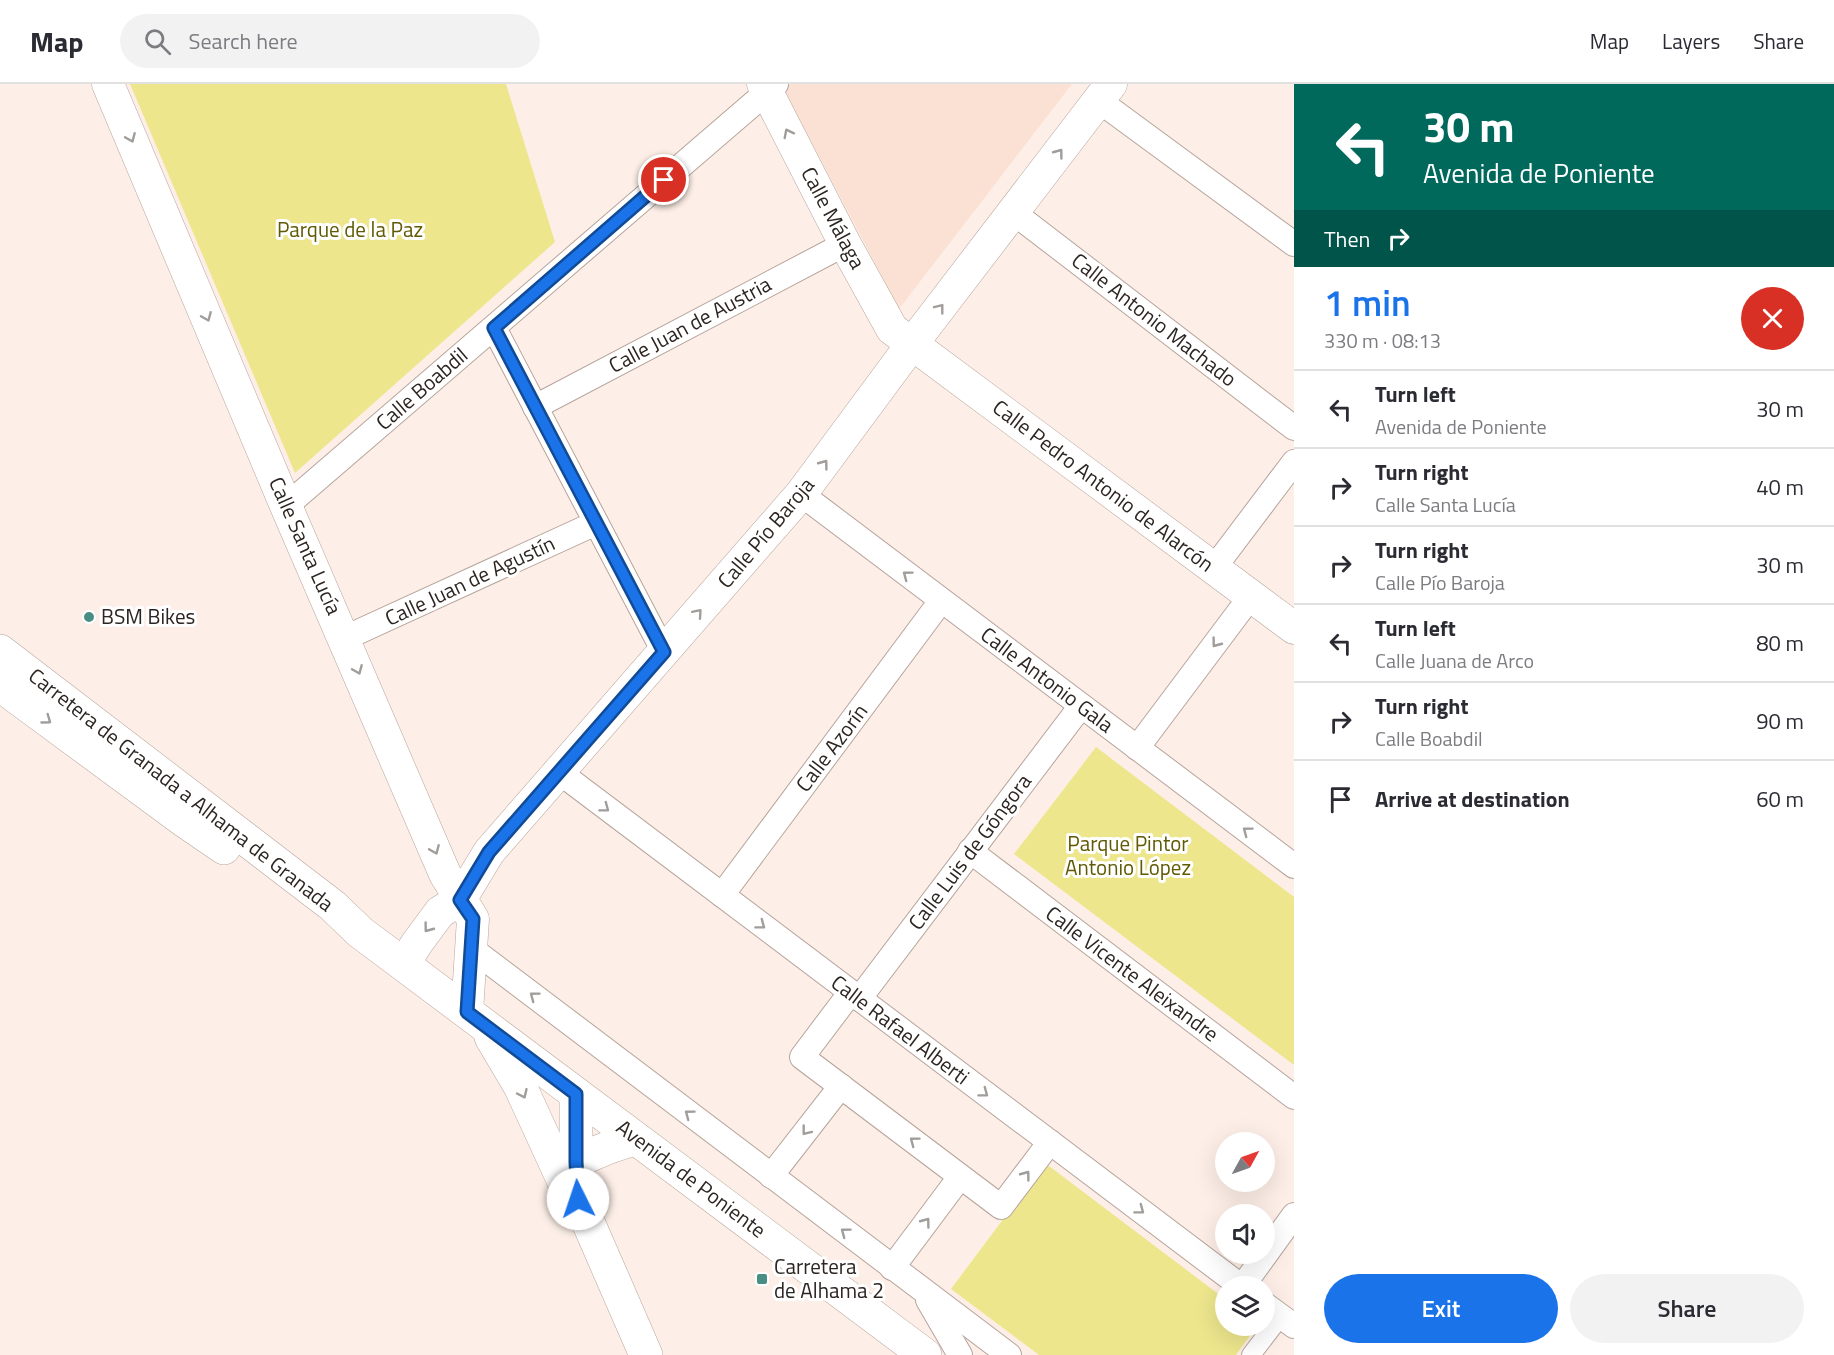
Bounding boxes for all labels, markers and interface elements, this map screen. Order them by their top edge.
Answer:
search box [120,14,540,68]
text: Map [30,20,84,63]
text: Search here [189,24,298,58]
icon: search [141,25,174,58]
text: Map [1590,25,1629,57]
text: Layers [1662,25,1720,57]
text: Share [1753,25,1804,57]
text: 30 m [1423,94,1515,158]
icon: left [1324,108,1402,186]
one-way arrow [784,128,795,139]
one-way arrow [124,131,136,142]
one-way arrow [1051,148,1062,159]
text: Avenida de Poniente [1423,152,1655,193]
pin [638,154,689,205]
street label: Calle Málaga [794,161,874,275]
icon: arrive [647,163,680,196]
park label: Parque de la Paz [277,213,423,245]
text: Then [1324,222,1370,256]
icon: right [1382,222,1415,255]
street label: Calle Antonio Machado [1065,244,1244,394]
street label: Calle Juan de Austria [603,268,777,381]
text: 1 min [1324,275,1411,330]
button: close [1741,287,1804,350]
one-way arrow [933,303,944,314]
one-way arrow [200,311,212,322]
text: 330 m · 08:13 [1324,325,1441,356]
street label: Calle Boabdil [368,339,474,437]
text: Turn left [1375,377,1456,411]
street label: Calle Pedro Antonio de Alarcón [986,391,1221,579]
text: 30 m [1756,392,1804,426]
icon: left [1324,393,1357,426]
text: Avenida de Poniente [1375,411,1547,442]
text: Turn right [1375,455,1469,489]
one-way arrow [816,459,827,470]
street label: Calle Pío Baroja [709,469,822,595]
text: 40 m [1756,470,1804,504]
icon: right [1324,471,1357,504]
street label: Calle Santa Lucía [261,472,351,620]
text: Calle Santa Lucía [1375,489,1516,520]
street label: Calle Juan de Agustín [379,527,560,634]
text: Turn right [1375,533,1469,567]
text: 30 m [1756,548,1804,582]
icon: right [1324,549,1357,582]
text: Calle Pío Baroja [1375,567,1505,598]
one-way arrow [903,571,914,582]
place label: BSM Bikes [101,600,195,632]
one-way arrow [691,609,702,620]
marker: BSM Bikes [82,610,96,624]
text: Turn left [1375,611,1456,645]
street label: Calle Antonio Gala [974,618,1121,740]
text: 80 m [1756,626,1804,660]
icon: left [1324,627,1357,660]
one-way arrow [1212,636,1223,647]
text: Calle Juana de Arco [1375,645,1534,676]
street label: Carretera de Granada a Alhama de Granada [22,660,341,919]
one-way arrow [351,664,363,675]
text: Turn right [1375,689,1469,723]
street label: Calle Azorín [787,697,875,798]
text: 90 m [1756,704,1804,738]
icon: right [1324,705,1357,738]
one-way arrow [40,712,51,723]
text: Calle Boabdil [1375,723,1483,754]
street label: Calle Luis de Góngora [900,766,1039,936]
text: Arrive at destination [1375,782,1570,816]
text: 60 m [1756,782,1804,816]
icon: arrive [1324,783,1357,816]
one-way arrow [599,800,610,811]
park label: Parque Pintor Antonio López [1065,827,1191,883]
one-way arrow [1243,827,1254,838]
one-way arrow [428,843,440,854]
street label: Calle Vicente Aleixandre [1039,897,1226,1049]
one-way arrow [755,918,766,929]
one-way arrow [424,921,435,932]
street label: Calle Rafael Alberti [825,966,977,1092]
one-way arrow [529,993,540,1004]
one-way arrow [977,1085,988,1096]
one-way arrow [516,1088,528,1099]
one-way arrow [685,1110,696,1121]
street label: Avenida de Poniente [610,1111,773,1245]
one-way arrow [802,1124,813,1135]
north arrow [1215,1132,1275,1192]
map controls [1215,1132,1275,1336]
one-way arrow [909,1138,920,1149]
position arrow [546,1167,610,1231]
one-way arrow [1018,1170,1029,1181]
one-way arrow [1134,1202,1145,1213]
button: sound [1215,1204,1275,1264]
one-way arrow [919,1218,930,1229]
one-way arrow [840,1228,851,1239]
place label: Carretera de Alhama 2 [774,1250,884,1306]
marker: Carretera de Alhama 2 [755,1272,769,1286]
button: Exit [1324,1274,1558,1343]
button: Share [1570,1274,1804,1343]
button: layers [1215,1276,1275,1336]

